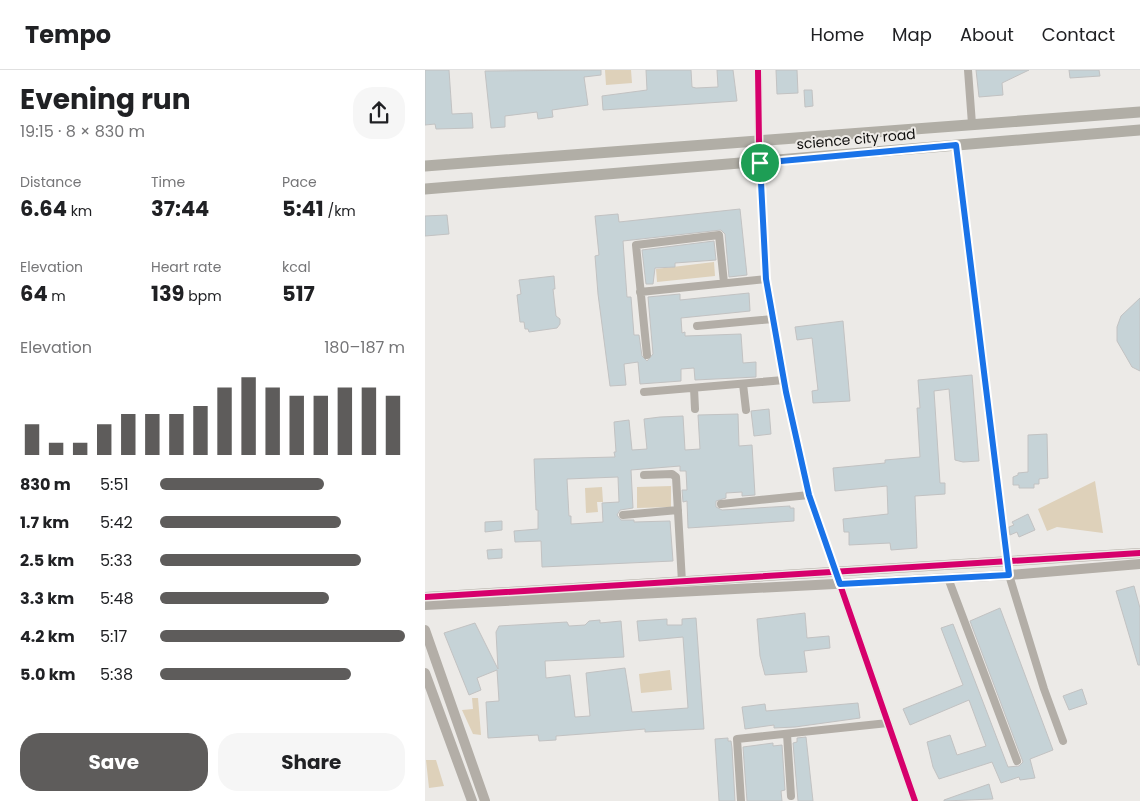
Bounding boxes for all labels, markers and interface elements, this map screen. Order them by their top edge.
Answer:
text: Tempo [25,18,111,51]
text: Home [810,22,864,47]
text: Map [892,22,932,47]
text: About [960,22,1014,47]
text: Contact [1042,22,1115,47]
text: Evening run [20,80,191,119]
button: share [353,87,405,139]
text: 19:15 · 8 × 830 m [20,120,145,143]
street label: science city road [796,124,916,154]
pin [739,142,781,184]
icon: arrive [746,149,774,177]
text: Distance [20,172,81,192]
text: Time [151,172,185,192]
text: Pace [282,172,317,192]
text: 6.64 [20,194,67,223]
text: 37:44 [151,194,209,223]
text: 5:41 [282,194,324,223]
text: km [67,201,92,221]
text: /km [324,201,356,221]
text: Elevation [20,257,83,277]
text: Heart rate [151,257,221,277]
text: kcal [282,257,311,277]
text: 64 [20,279,48,308]
text: 139 [151,279,185,308]
text: 517 [282,279,315,308]
text: m [48,286,66,306]
text: bpm [185,286,222,306]
text: Elevation [20,336,92,359]
text: 180–187 m [324,336,405,359]
text: 830 m [20,473,71,496]
text: 5:51 [100,473,129,496]
text: 1.7 km [20,511,69,534]
text: 5:42 [100,511,133,534]
text: 2.5 km [20,549,74,572]
text: 5:33 [100,549,132,572]
text: 3.3 km [20,587,74,610]
text: 5:48 [100,587,134,610]
text: 4.2 km [20,625,75,648]
text: 5:17 [100,625,127,648]
text: 5.0 km [20,663,76,686]
text: 5:38 [100,663,133,686]
button: Save [20,733,208,791]
button: Share [218,733,405,791]

